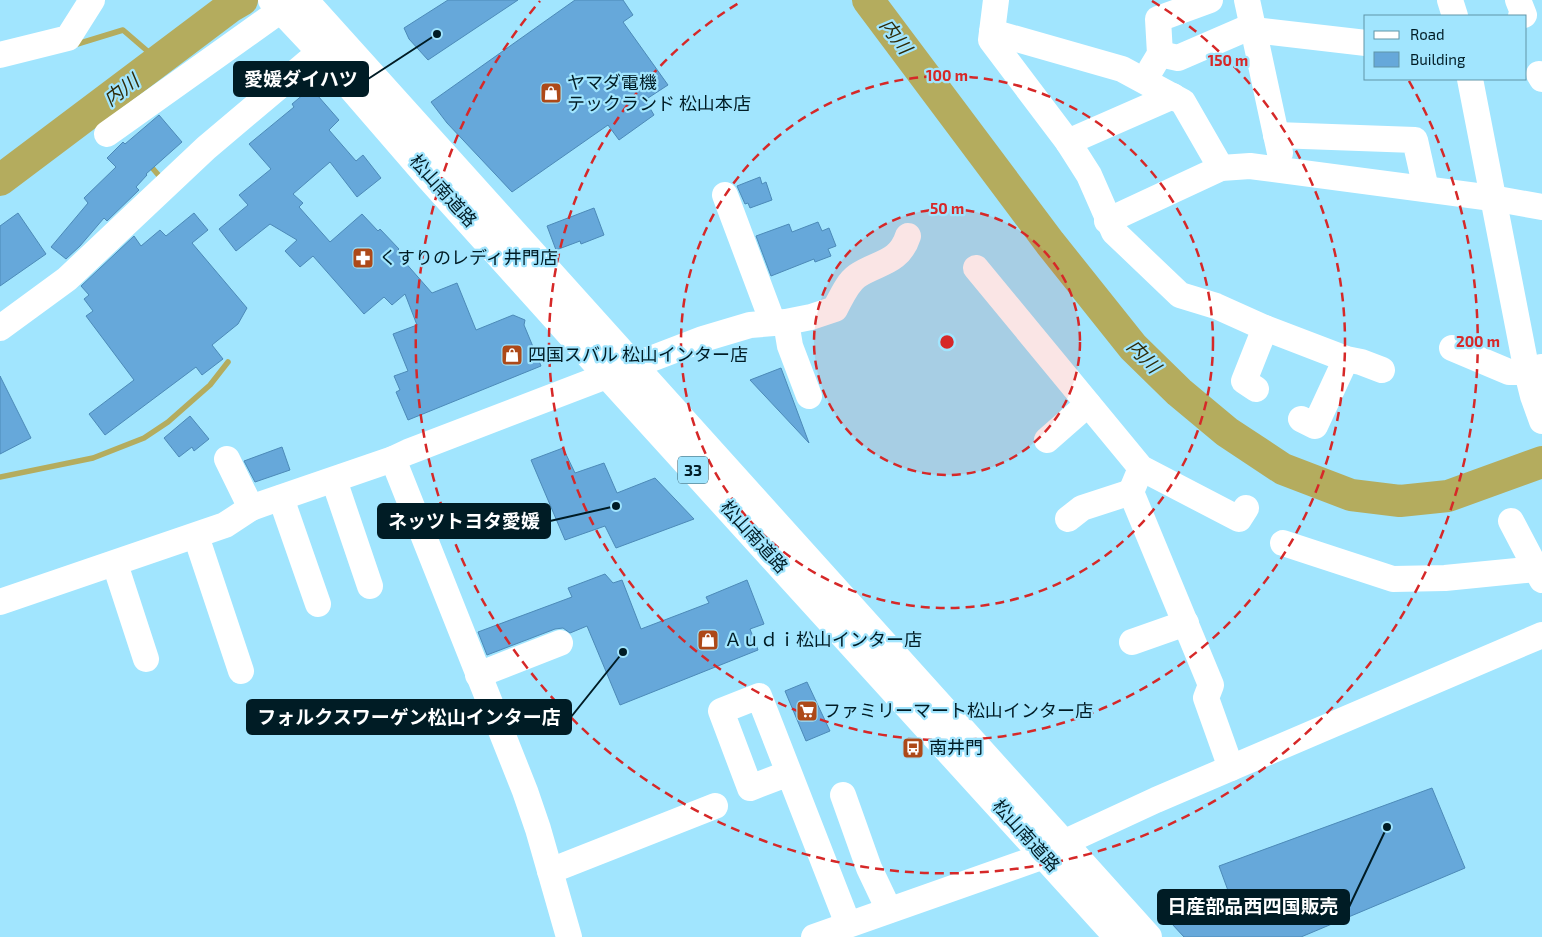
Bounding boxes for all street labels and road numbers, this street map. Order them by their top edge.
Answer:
street label: 松山南道路 [405,150,482,231]
road number: 33 [678,456,708,484]
street label: 松山南道路 [716,496,793,577]
street label: 松山南道路 [988,795,1065,876]

